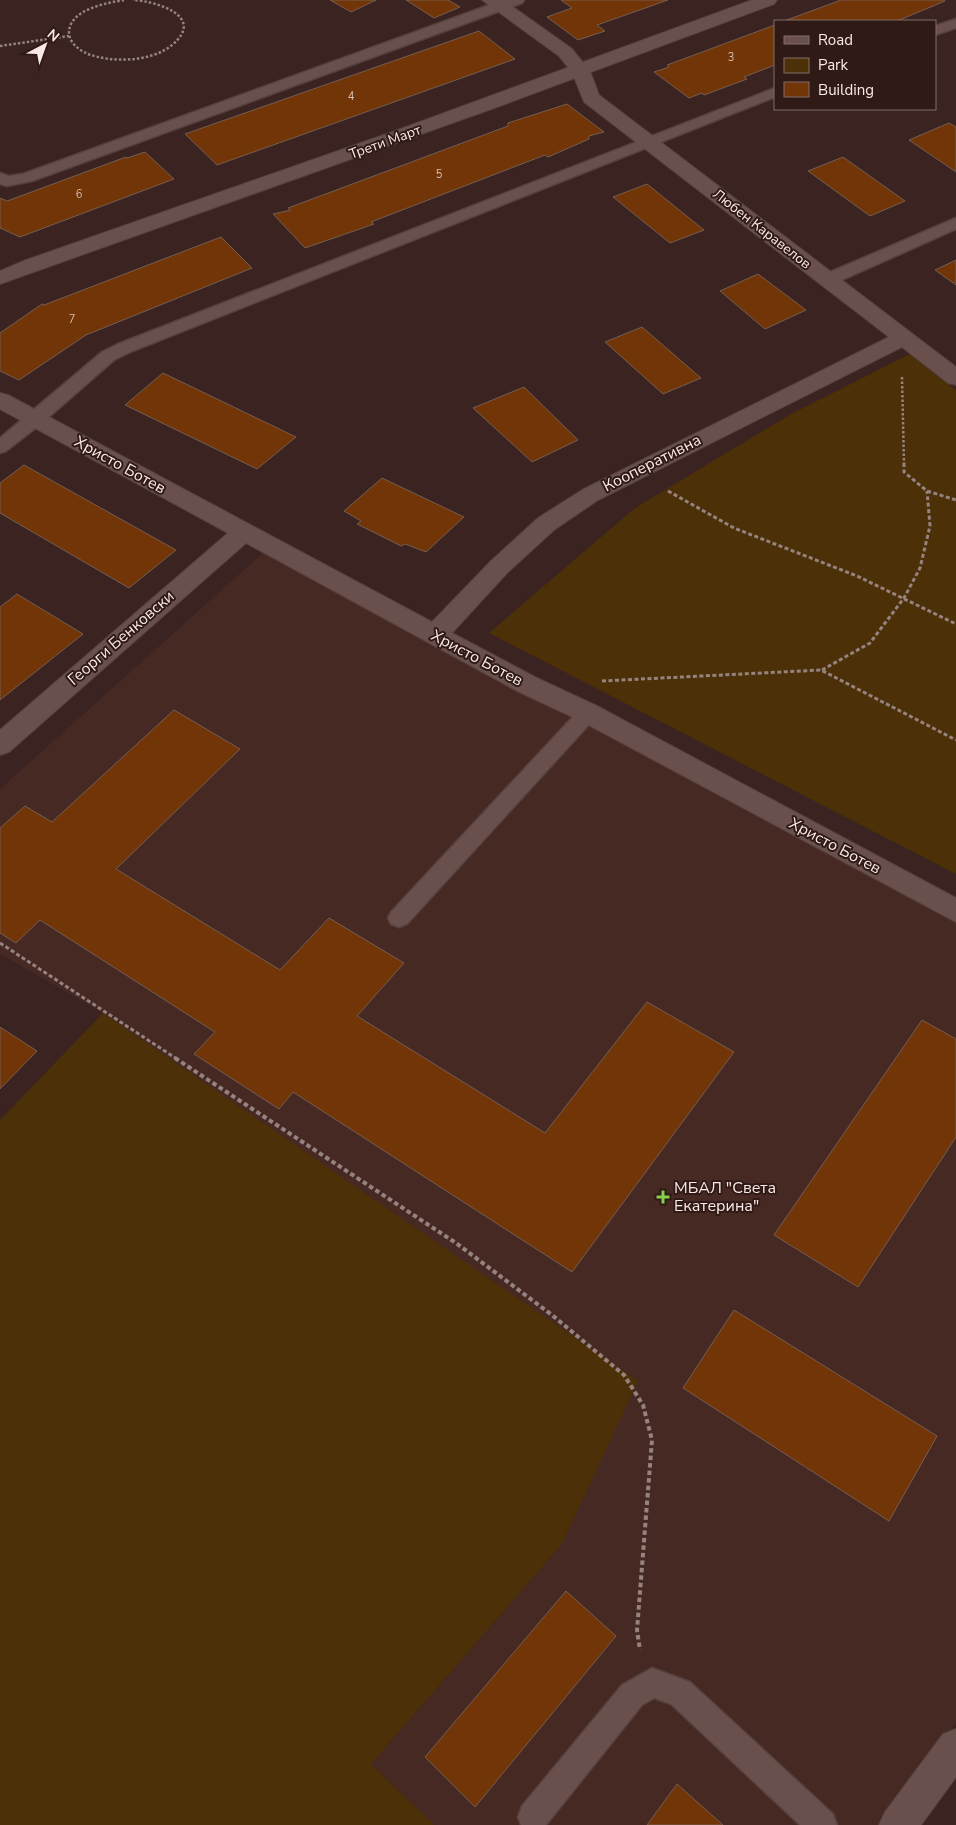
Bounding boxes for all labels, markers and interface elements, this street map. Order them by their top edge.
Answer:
north arrow [20,20,70,70]
legend [774,20,936,110]
text: N [43,25,63,46]
text: Road [818,30,853,50]
house number: 3 [728,50,734,65]
text: Park [818,55,848,75]
text: Building [818,80,874,100]
house number: 4 [348,89,355,104]
street label: Трети Март [346,120,424,164]
house number: 5 [436,167,443,182]
street label: Любен Каравелов [709,185,815,274]
house number: 6 [76,187,83,202]
house number: 7 [69,312,75,327]
street label: Кооперативна [599,429,705,497]
street label: Христо Ботев [70,431,170,499]
street label: Георги Бенковски [63,586,179,690]
street label: Христо Ботев [427,625,527,692]
street label: Христо Ботев [785,813,885,880]
place label: МБАЛ "Света Екатерина" [674,1177,776,1217]
marker: МБАЛ "Света Екатерина" [656,1190,670,1204]

